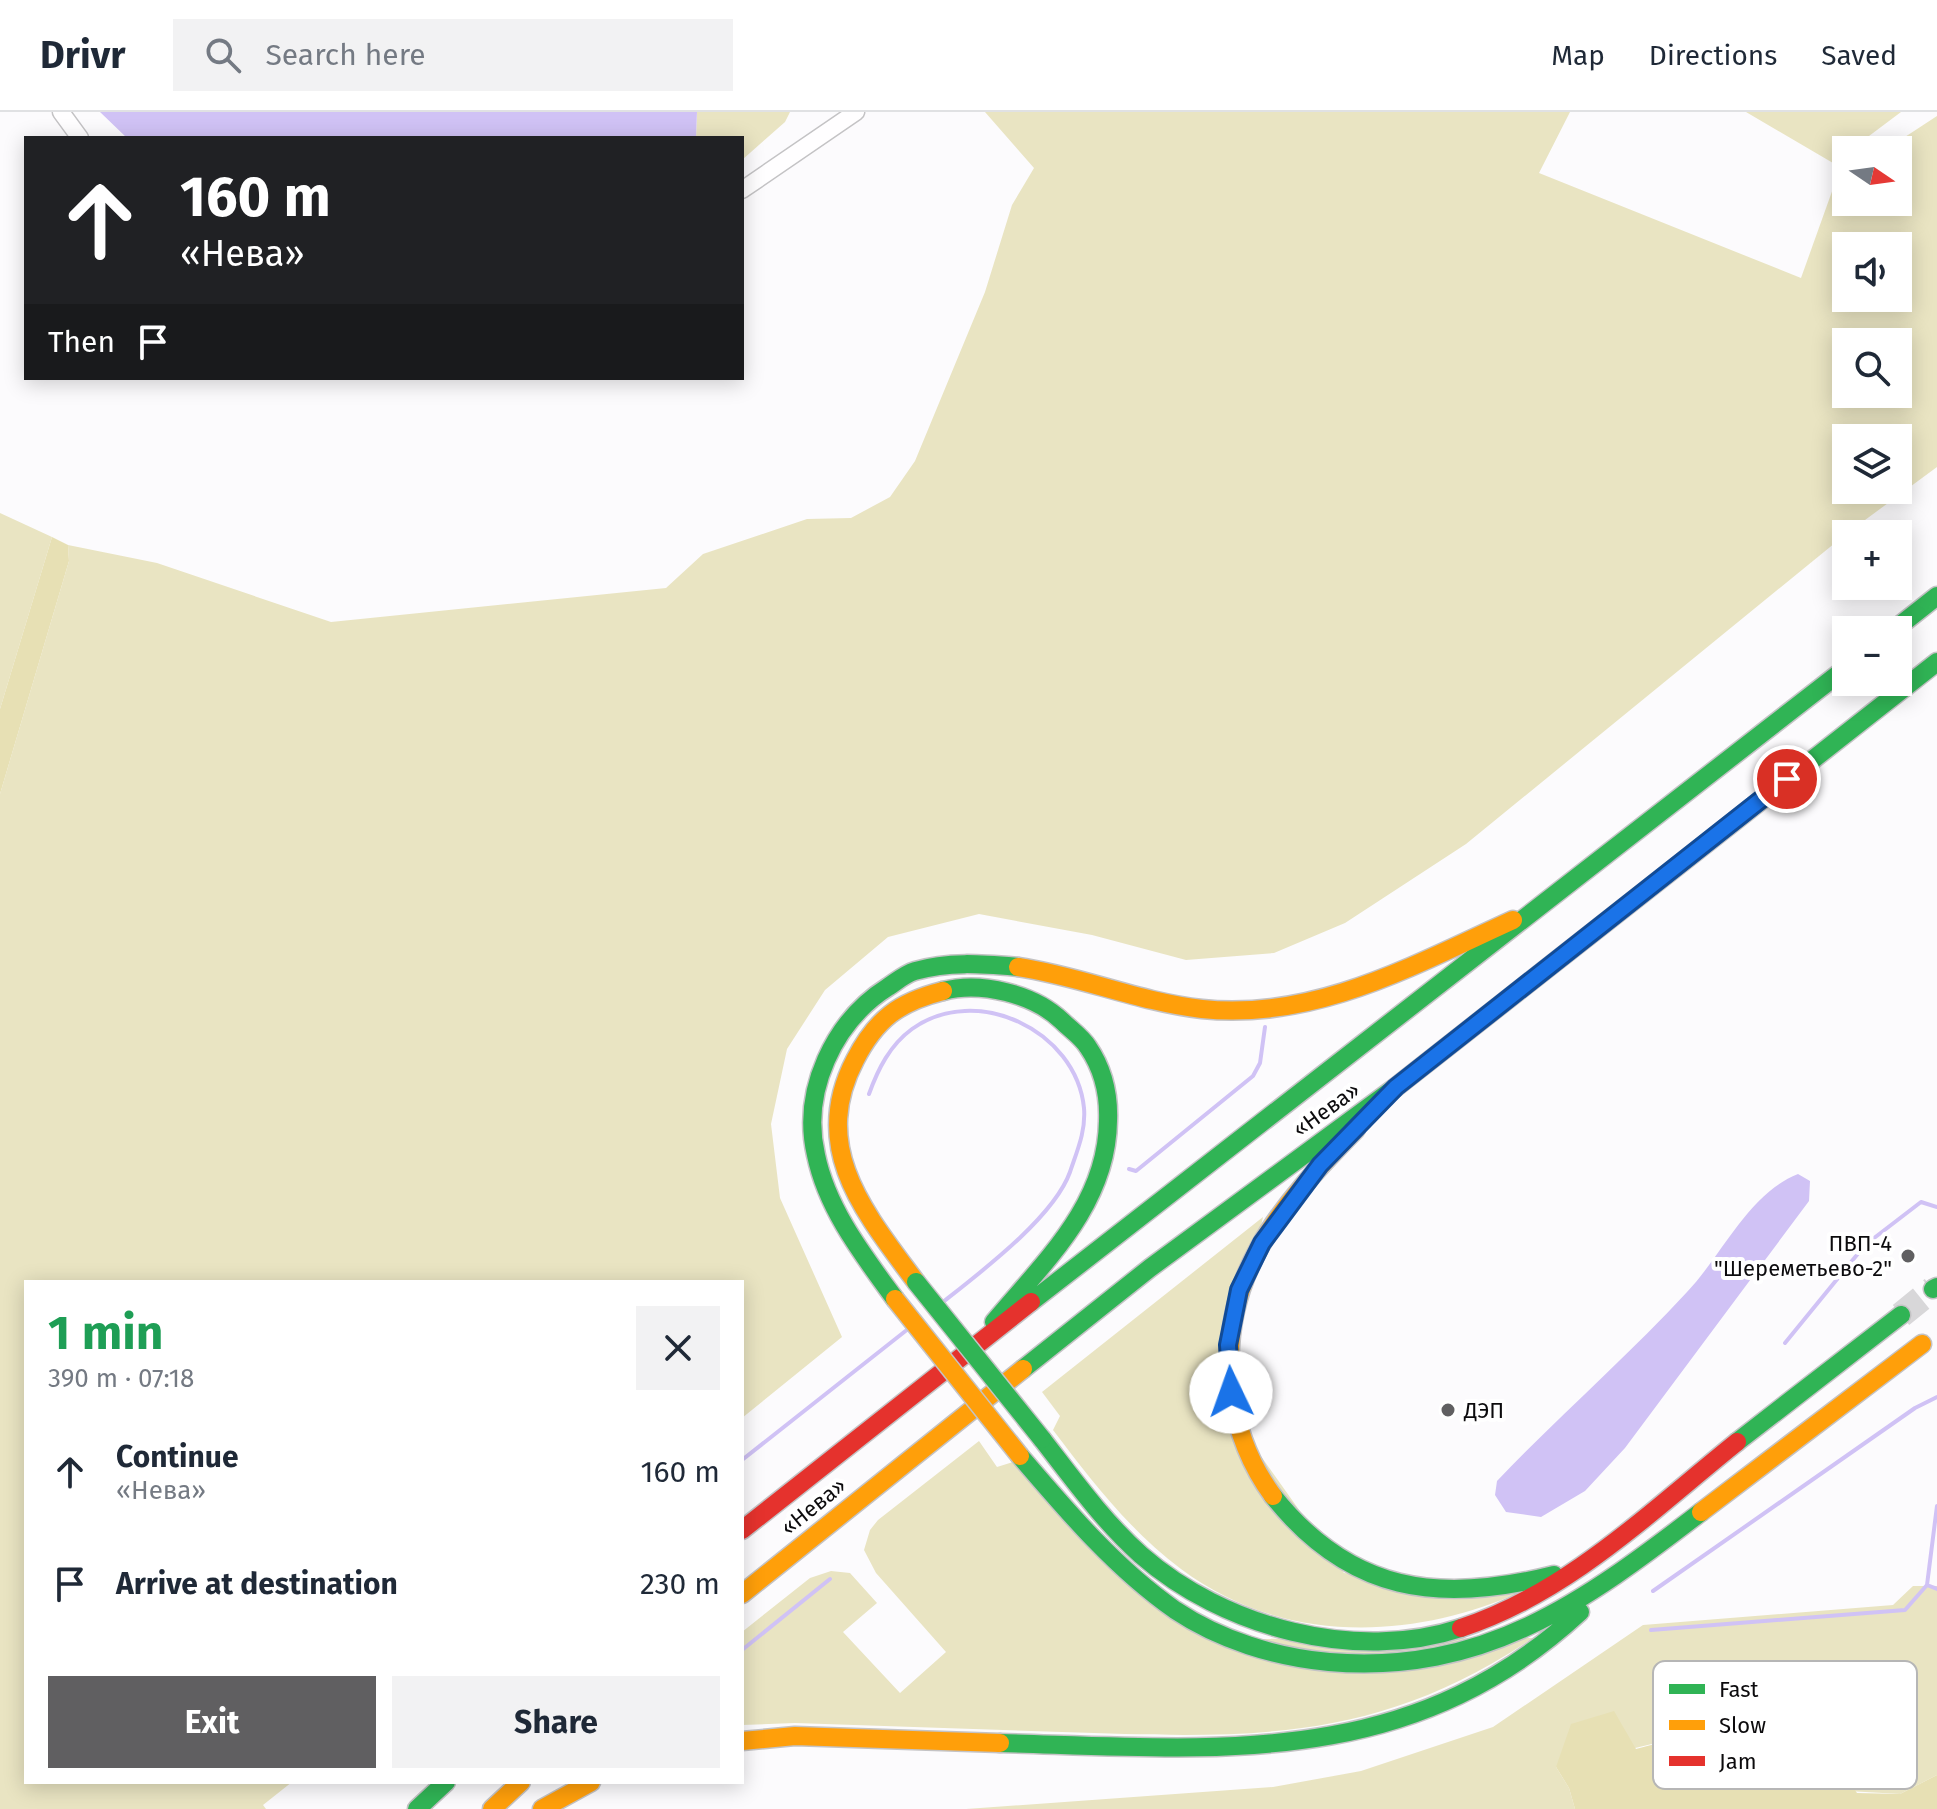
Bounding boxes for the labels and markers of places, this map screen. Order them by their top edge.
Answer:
pin [1753,745,1821,813]
place label: ПВП-4 "Шереметьево-2" [1714,1230,1892,1282]
marker: ПВП-4 "Шереметьево-2" [1899,1247,1917,1265]
place label: ДЭП [1463,1397,1504,1424]
marker: ДЭП [1439,1401,1457,1419]

